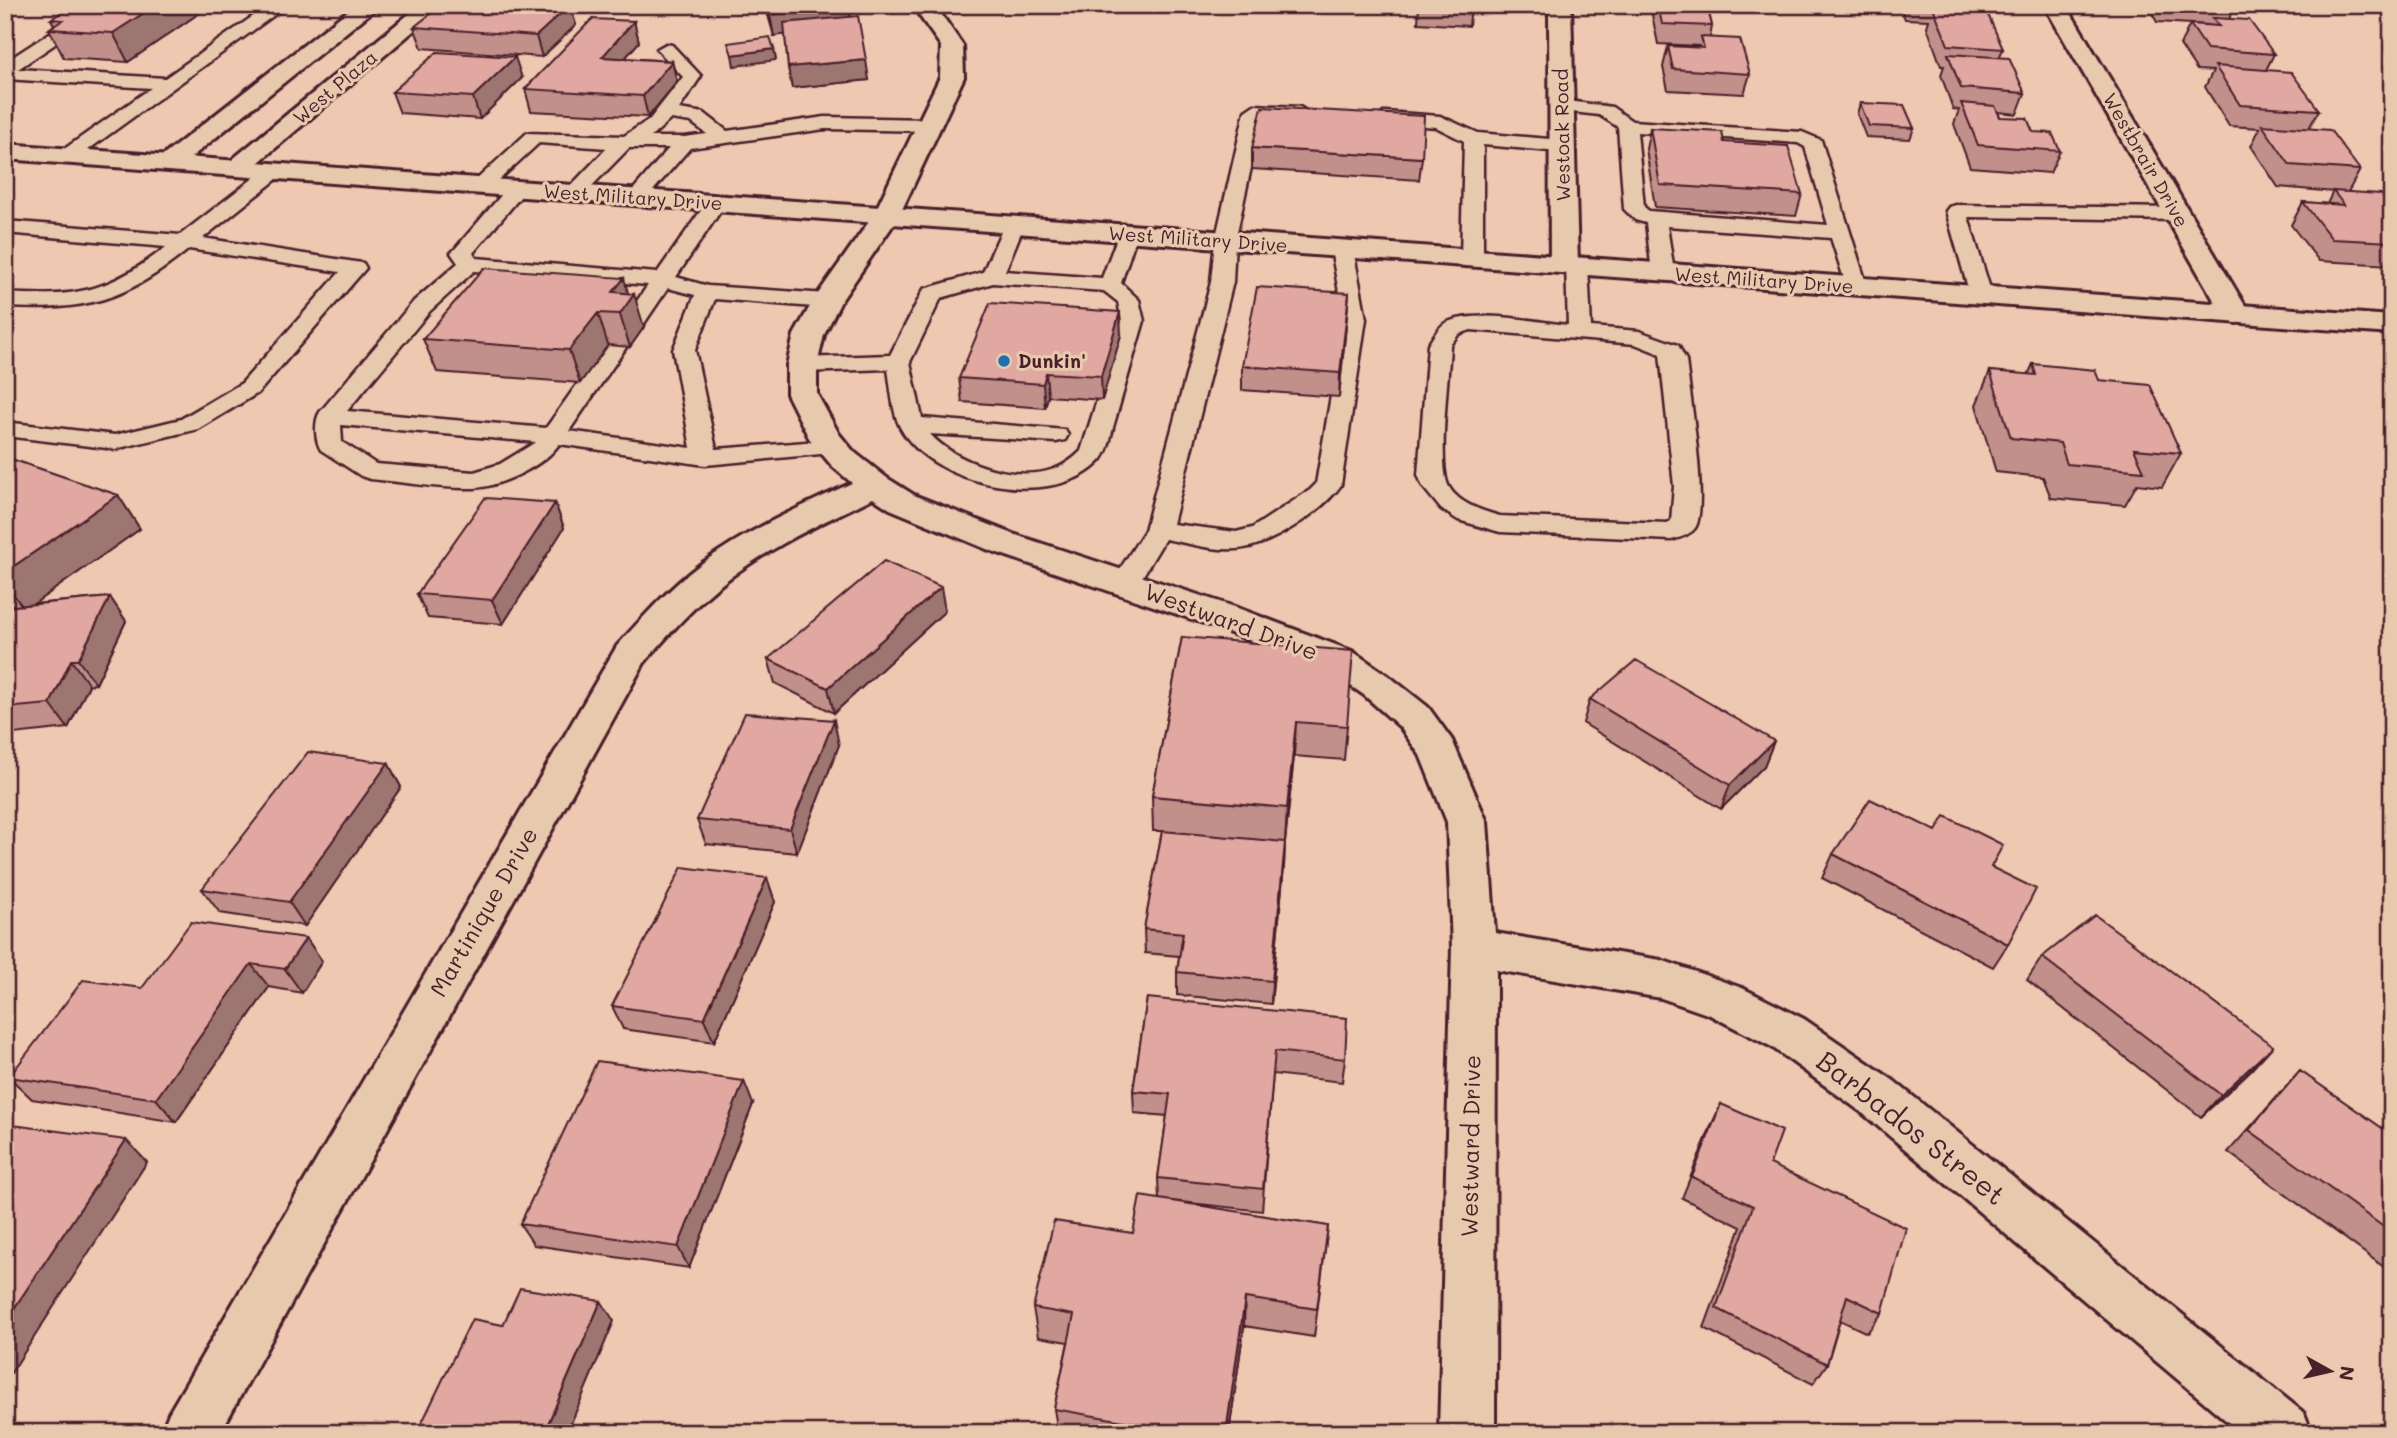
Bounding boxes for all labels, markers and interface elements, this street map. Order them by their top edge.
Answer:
street label: West Plaza [287,44,382,129]
street label: Westoak Road [1548,68,1575,202]
street label: Westbrair Drive [2098,88,2195,231]
street label: West Military Drive [543,178,723,215]
street label: West Military Drive [1108,220,1288,257]
street label: West Military Drive [1674,261,1854,298]
place label: Dunkin' [1018,348,1086,373]
marker: Dunkin' [996,353,1012,369]
street label: Westward Drive [1141,576,1322,666]
street label: Martinique Drive [422,821,544,1002]
street label: Barbados Street [1810,1042,2013,1212]
street label: Westward Drive [1453,1055,1487,1237]
north arrow [2296,1336,2366,1406]
text: N [2334,1365,2361,1382]

